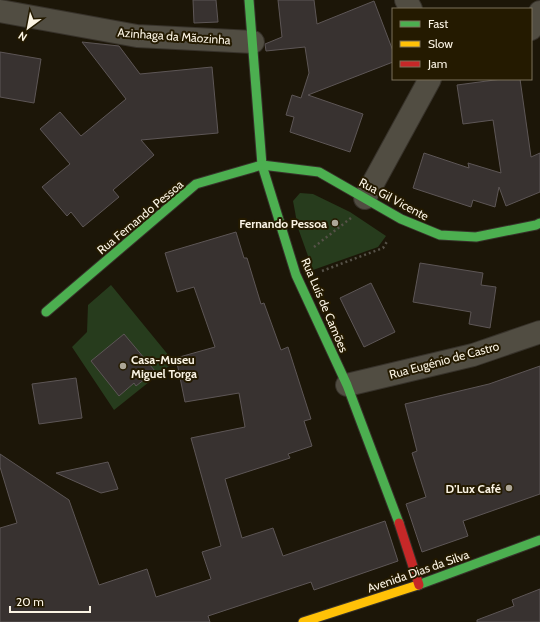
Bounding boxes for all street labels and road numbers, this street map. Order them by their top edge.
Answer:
street label: Azinhaga da Mãozinha [117,25,231,47]
street label: Rua Gil Vicente [357,174,431,224]
street label: Rua Fernando Pessoa [94,176,186,257]
street label: Rua Luís de Camões [298,256,352,355]
street label: Rua Eugénio de Castro [387,338,501,382]
street label: Avenida Dias da Silva [365,546,471,595]

